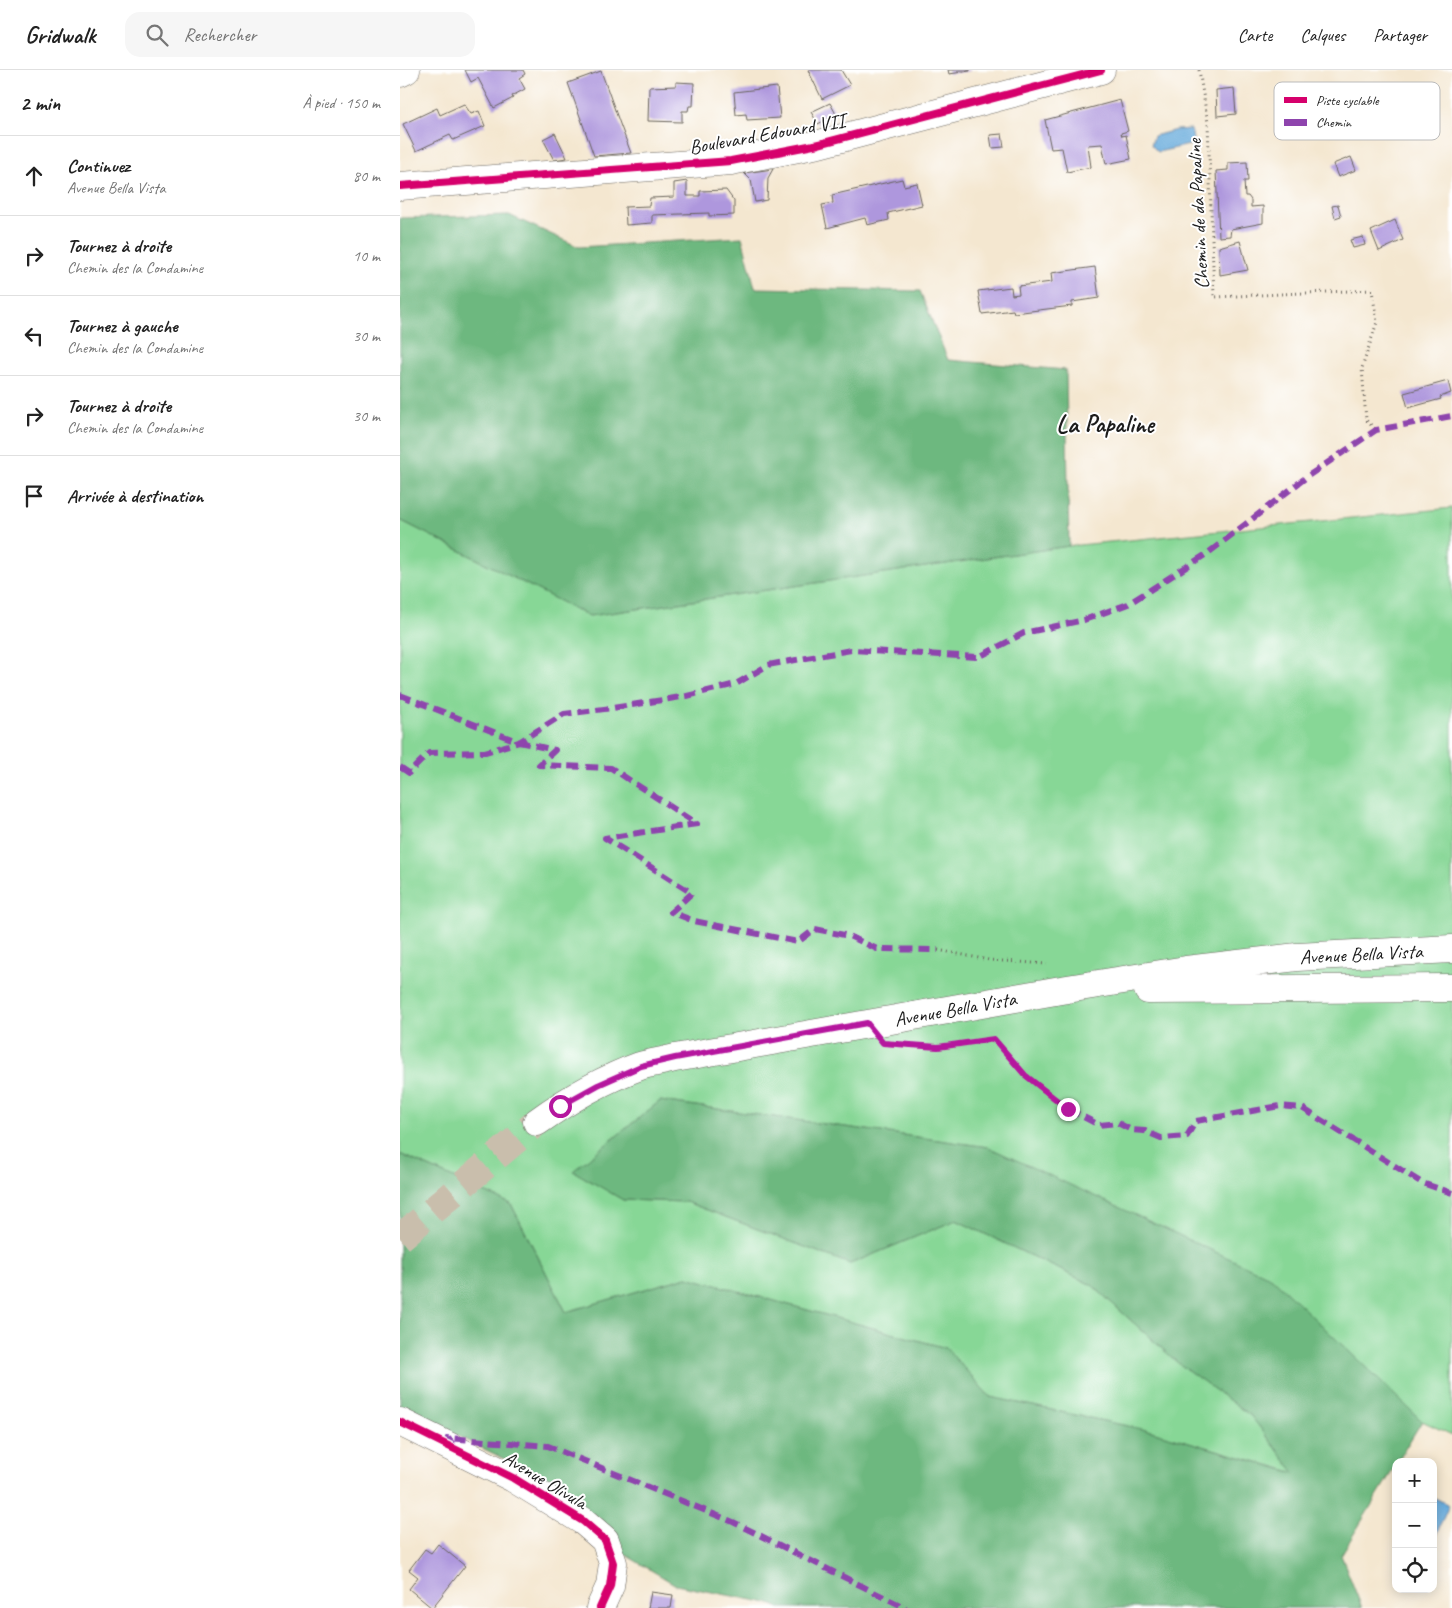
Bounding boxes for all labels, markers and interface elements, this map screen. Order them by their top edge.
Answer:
search box [125,12,475,57]
text: Gridwalk [25,20,95,50]
icon: search [143,21,171,49]
text: Rechercher [183,23,256,47]
text: Carte [1238,24,1272,46]
text: Calques [1300,24,1345,46]
text: Partager [1373,24,1427,46]
legend [1274,82,1440,140]
text: 2 min [20,90,60,116]
text: Piste cyclable [1316,92,1380,109]
text: À pied · 150 m [302,93,380,113]
street label: Boulevard Edouard VII [687,107,851,160]
text: Chemin [1316,114,1352,131]
street label: Chemin de da Papaline [1182,137,1214,290]
text: Continuez [67,154,130,178]
icon: ahead [20,162,48,190]
text: 80 m [353,166,380,186]
text: Avenue Bella Vista [67,178,165,198]
text: Tournez à droite [67,234,171,258]
icon: right [20,242,48,270]
text: 10 m [353,246,380,266]
text: Chemin des la Condamine [67,258,203,278]
text: Tournez à gauche [67,314,178,338]
icon: left [20,322,48,350]
text: 30 m [353,326,380,346]
text: Chemin des la Condamine [67,338,203,358]
text: Tournez à droite [67,394,171,418]
icon: right [20,402,48,430]
text: 30 m [353,406,380,426]
district label: La Papaline [1056,408,1155,440]
text: Chemin des la Condamine [67,418,203,438]
icon: arrive [20,482,48,510]
text: Arrivée à destination [67,484,203,508]
street label: Avenue Bella Vista [1299,938,1425,969]
street label: Avenue Bella Vista [892,985,1019,1032]
route start [549,1095,572,1118]
route end [1057,1098,1080,1121]
street label: Avenue Olivula [498,1445,593,1516]
map controls [1392,1458,1437,1593]
button: + [1392,1458,1437,1503]
button: − [1392,1503,1437,1548]
button: locate [1392,1548,1437,1593]

